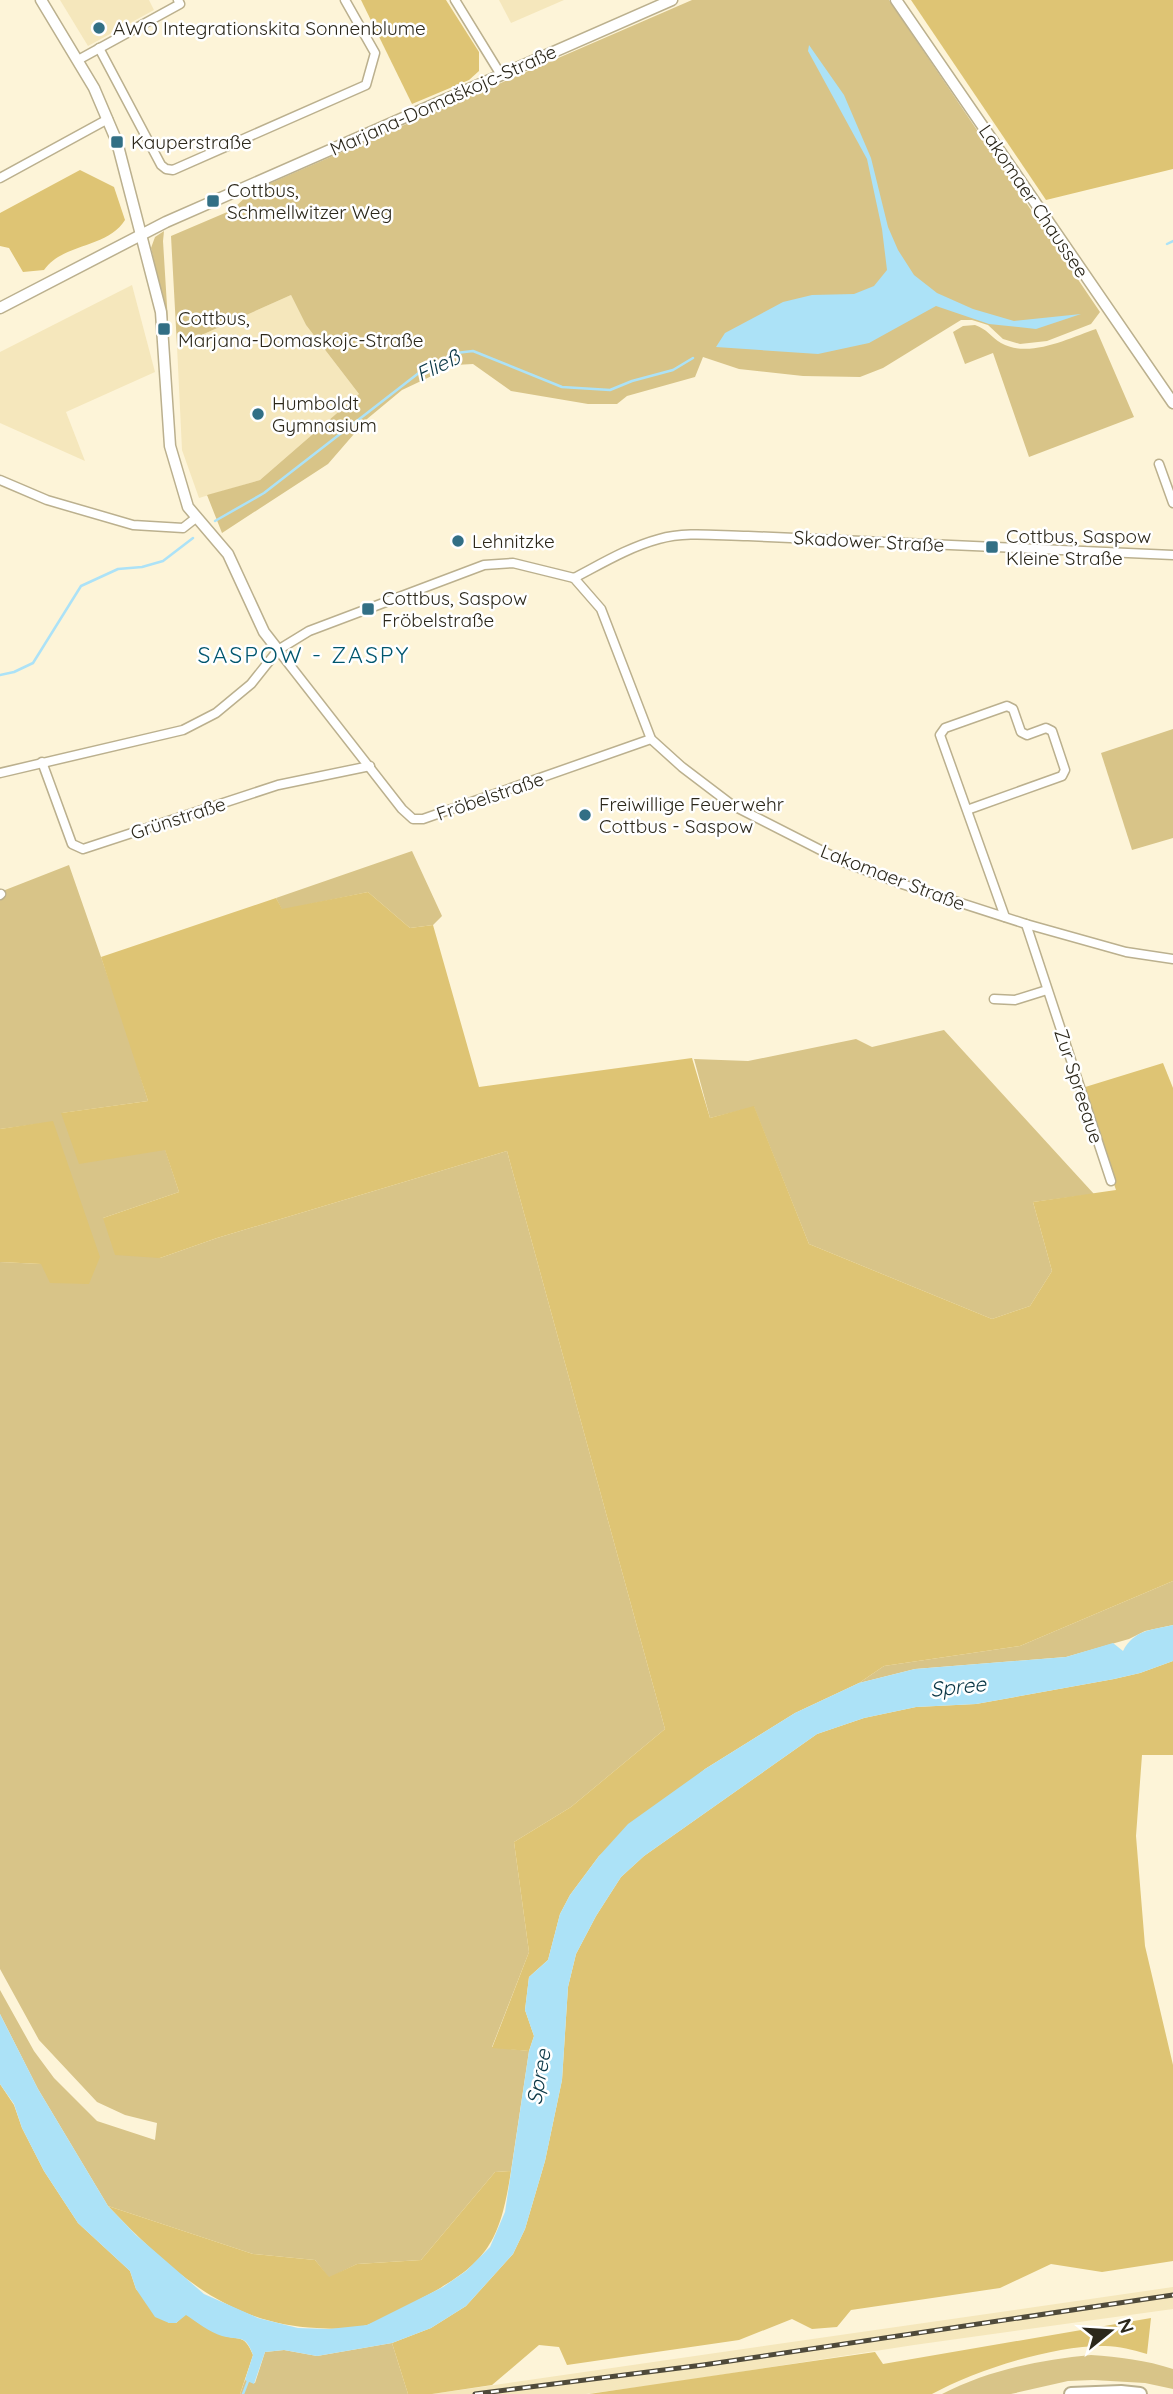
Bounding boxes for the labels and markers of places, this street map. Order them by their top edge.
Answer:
place label: AWO Integrationskita Sonnenblume [113,16,426,40]
marker: AWO Integrationskita Sonnenblume [91,20,107,36]
place label: Kauperstraße [131,130,252,154]
marker: Kauperstraße [109,134,125,150]
place label: Cottbus, Schmellwitzer Weg [227,178,392,224]
marker: Cottbus, Schmellwitzer Weg [205,193,221,209]
place label: Cottbus, Marjana-Domaskojc-Straße [178,306,424,352]
marker: Cottbus, Marjana-Domaskojc-Straße [156,321,172,337]
place label: Humboldt Gymnasium [272,391,377,437]
marker: Humboldt Gymnasium [250,406,266,422]
place label: Cottbus, Saspow Kleine Straße [1006,524,1151,570]
place label: Lehnitzke [472,529,555,553]
marker: Lehnitzke [450,533,466,549]
marker: Cottbus, Saspow Kleine Straße [984,539,1000,555]
place label: Cottbus, Saspow Fröbelstraße [382,586,527,632]
marker: Cottbus, Saspow Fröbelstraße [360,601,376,617]
place label: Freiwillige Feuerwehr Cottbus - Saspow [599,792,785,838]
marker: Freiwillige Feuerwehr Cottbus - Saspow [577,807,593,823]

